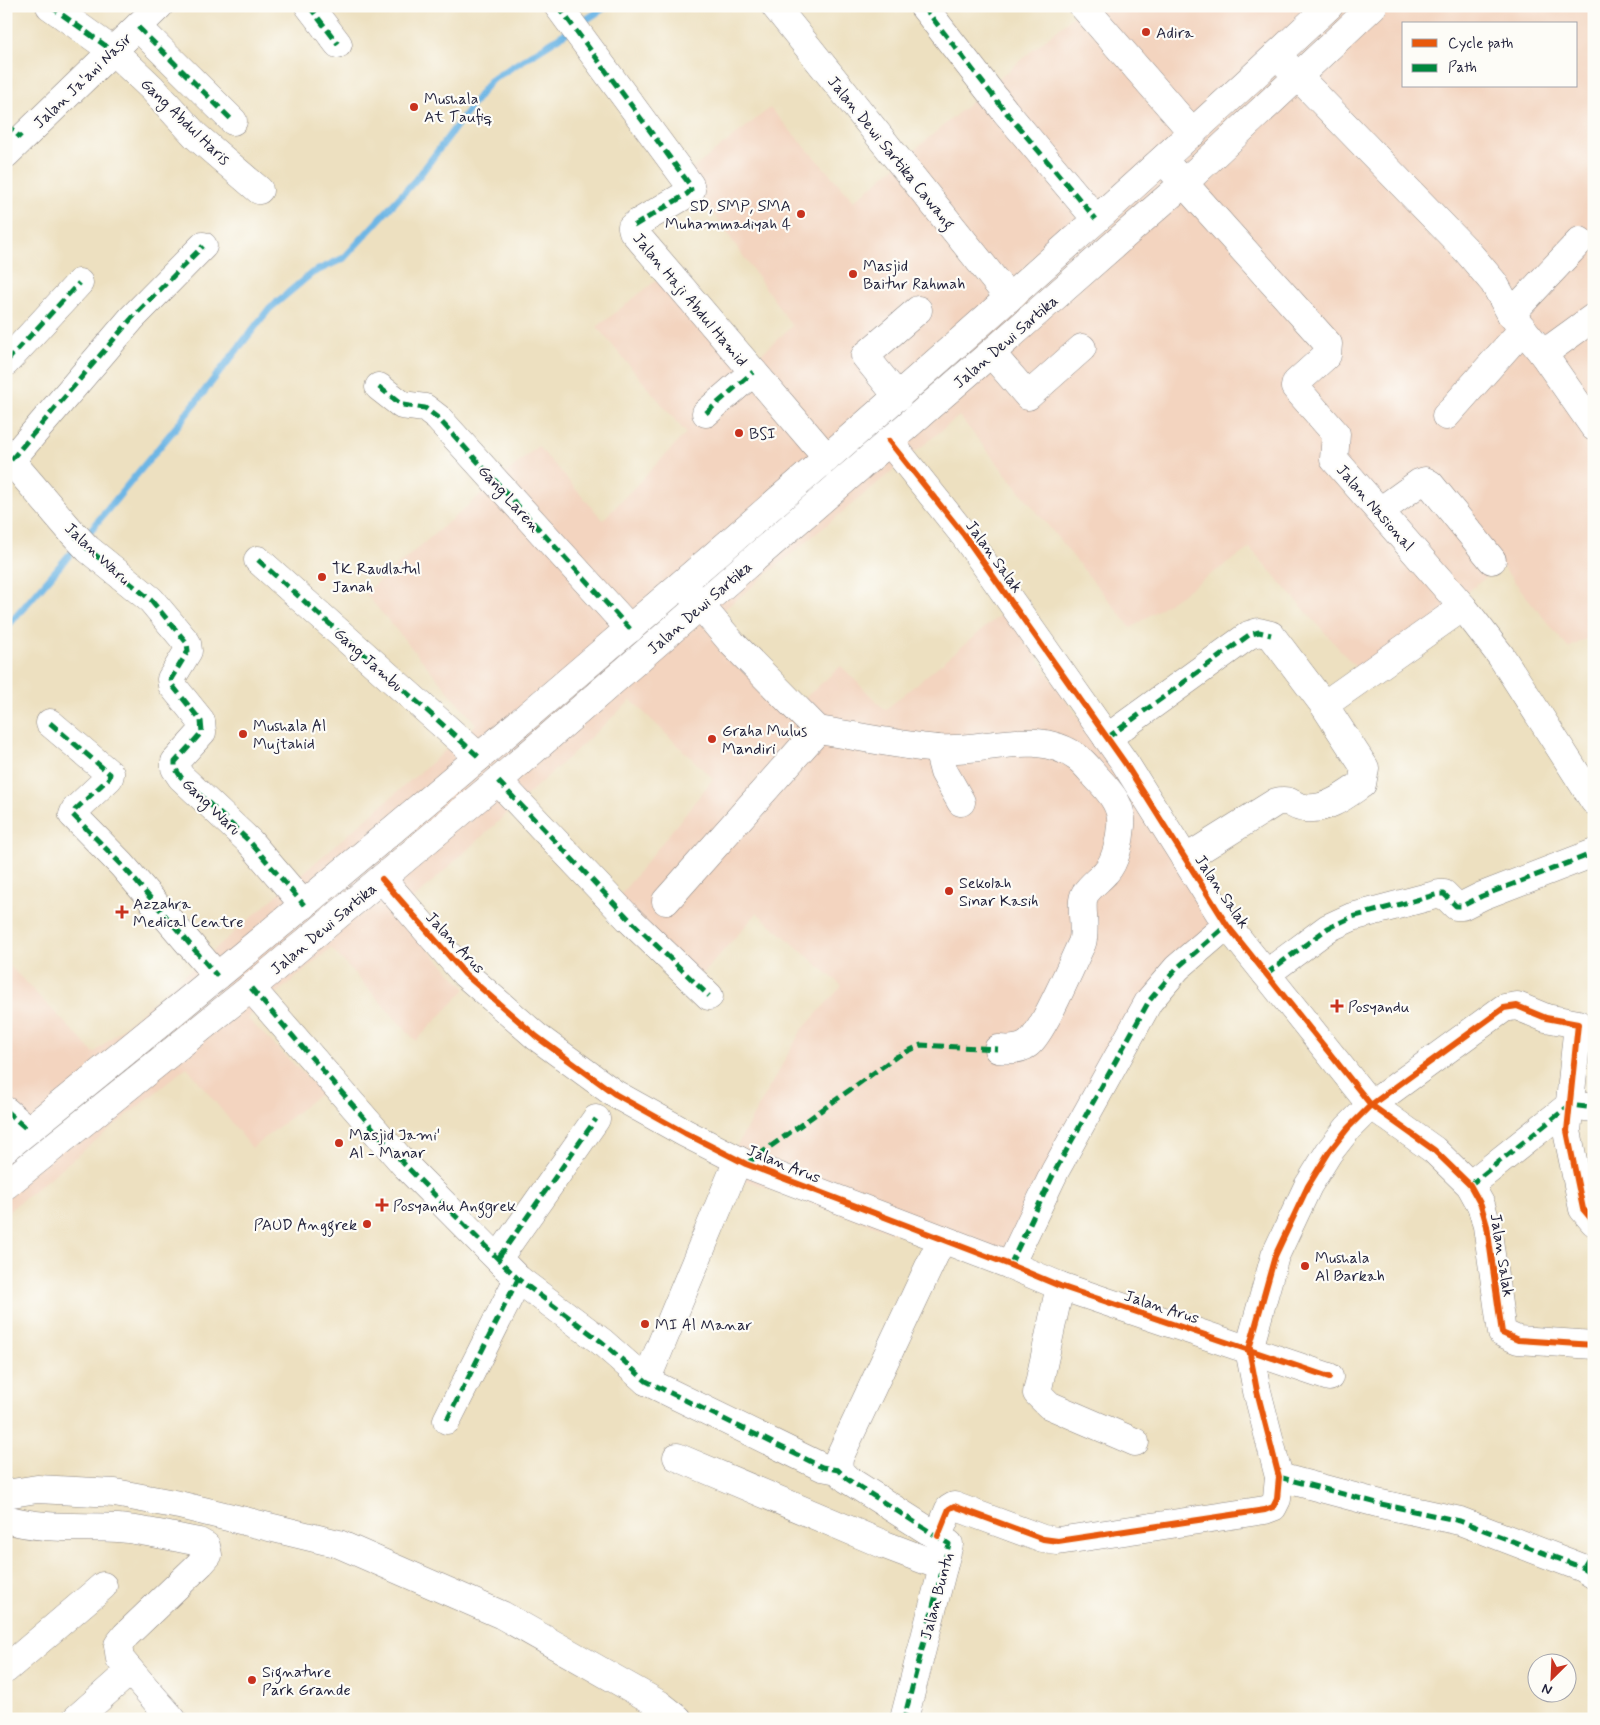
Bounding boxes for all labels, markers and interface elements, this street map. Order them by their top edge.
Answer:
legend [1402,22,1578,88]
place label: Adira [1156,23,1194,44]
marker: Adira [1140,26,1152,38]
street label: Jalan Ja'ani Nasir [29,28,137,134]
text: Cycle path [1448,34,1513,54]
text: Path [1448,58,1477,78]
street label: Jalan Dewi Sartika Cawang [822,72,959,235]
street label: Gang Abdul Haris [135,74,234,171]
place label: Mushala At Taufiq [424,89,493,128]
marker: Mushala At Taufiq [408,101,420,113]
place label: SD, SMP, SMA Muhammadiyah 4 [665,196,791,235]
marker: SD, SMP, SMA Muhammadiyah 4 [795,208,807,220]
street label: Jalan Haji Abdul Hamid [628,229,752,371]
place label: Masjid Baitur Rahmah [863,256,965,295]
marker: Masjid Baitur Rahmah [847,268,859,280]
street label: Jalan Dewi Sartika [949,291,1063,394]
place label: BSI [749,424,776,445]
marker: BSI [733,427,745,439]
street label: Jalan Nasional [1331,460,1418,556]
street label: Gang Laren [472,461,545,538]
street label: Jalan Salak [960,517,1027,597]
street label: Jalan Waru [60,518,134,590]
street label: Jalan Dewi Sartika [643,557,757,660]
place label: TK Raudlatul Janah [332,559,421,598]
marker: TK Raudlatul Janah [316,571,328,583]
street label: Gang Jambu [328,623,407,698]
place label: Mushala Al Mujtahid [253,716,326,755]
place label: Graha Mulus Mandiri [722,721,807,760]
marker: Mushala Al Mujtahid [237,728,249,740]
marker: Graha Mulus Mandiri [706,733,718,745]
street label: Gang Waru [176,774,245,841]
street label: Jalan Salak [1189,851,1254,933]
place label: Sekolah Sinar Kasih [959,873,1039,912]
street label: Jalan Dewi Sartika [266,879,381,980]
marker: Sekolah Sinar Kasih [943,885,955,897]
place label: Azzahra Medical Centre [133,894,243,933]
marker: Azzahra Medical Centre [115,905,129,919]
street label: Jalan Arus [421,907,489,979]
place label: Posyandu [1348,997,1410,1018]
marker: Posyandu [1330,999,1344,1013]
place label: Masjid Jami' Al - Manar [349,1125,440,1164]
marker: Masjid Jami' Al - Manar [333,1137,345,1149]
street label: Jalan Arus [743,1140,823,1189]
place label: Posyandu Anggrek [393,1196,516,1218]
marker: Posyandu Anggrek [375,1198,389,1212]
street label: Jalan Salak [1485,1212,1519,1299]
place label: PAUD Anggrek [254,1215,357,1237]
marker: PAUD Anggrek [361,1218,373,1230]
place label: Mushala Al Barkah [1315,1248,1385,1287]
marker: Mushala Al Barkah [1299,1260,1311,1272]
street label: Jalan Arus [1121,1285,1202,1329]
place label: MI Al Manar [655,1315,753,1336]
marker: MI Al Manar [639,1318,651,1330]
street label: Jalan Buntu [916,1550,959,1642]
north arrow [1528,1652,1578,1702]
place label: Signature Park Grande [262,1662,351,1701]
marker: Signature Park Grande [246,1674,258,1686]
text: N [1539,1679,1555,1699]

